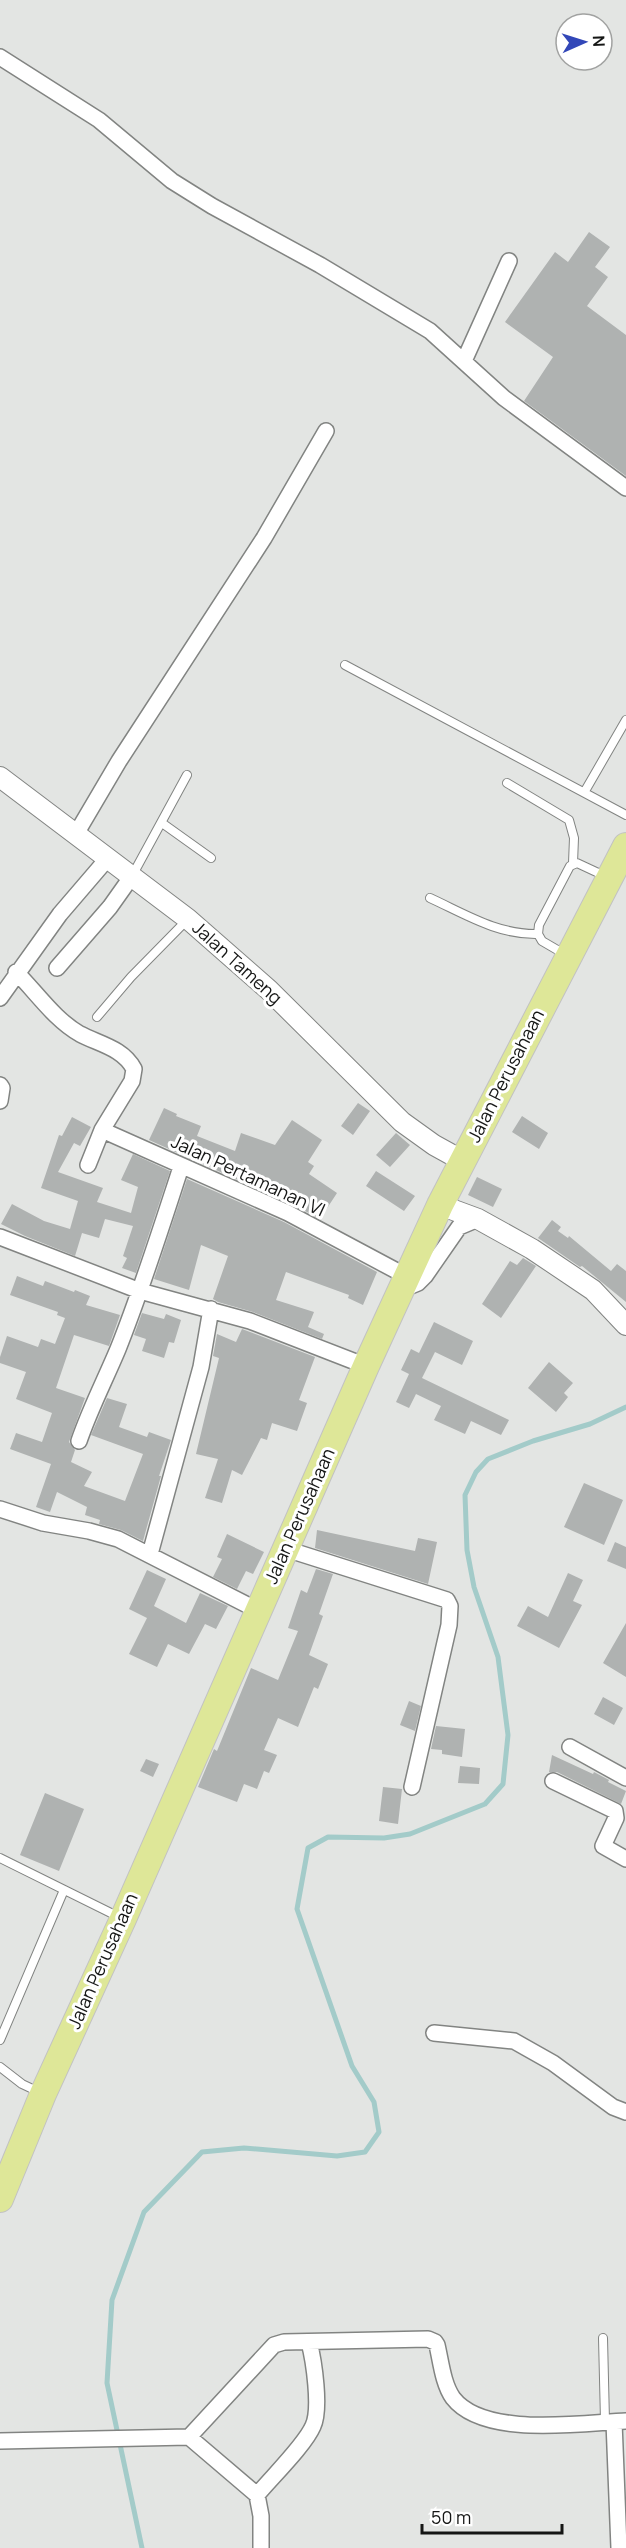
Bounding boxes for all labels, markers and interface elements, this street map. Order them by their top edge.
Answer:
north arrow [554,12,614,72]
text: N [588,35,610,48]
street label: Jalan Tameng [188,915,288,1009]
street label: Jalan Perusahaan [461,1005,549,1146]
street label: Jalan Pertamanan VI [168,1129,329,1221]
street label: Jalan Perusahaan [258,1444,340,1587]
street label: Jalan Perusahaan [61,1889,143,2032]
scale bar [422,2497,562,2535]
text: 50 m [431,2505,471,2529]

